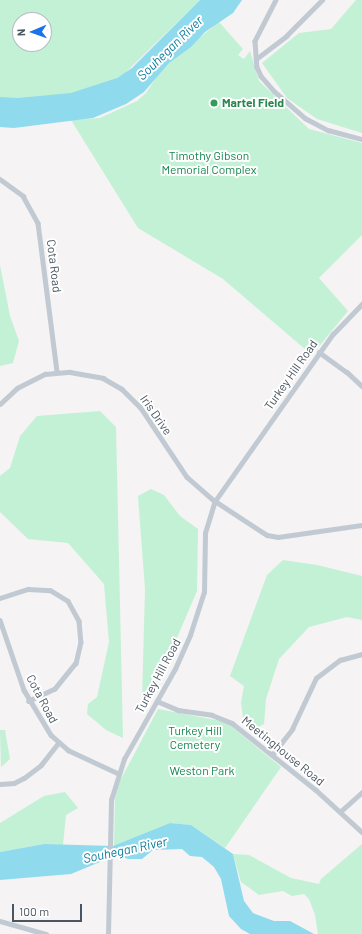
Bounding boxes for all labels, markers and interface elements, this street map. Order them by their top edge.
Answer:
north arrow [12,12,52,52]
water label: Souhegan River [134,13,206,83]
text: N [14,29,27,36]
place label: Martel Field [222,96,284,110]
marker: Martel Field [209,98,219,108]
park label: Timothy Gibson Memorial Complex [161,149,257,177]
street label: Cota Road [44,239,64,293]
street label: Turkey Hill Road [261,337,321,413]
street label: Iris Drive [137,392,175,438]
street label: Turkey Hill Road [132,636,184,716]
street label: Cota Road [23,672,61,726]
street label: Meetinghouse Road [239,713,327,789]
park label: Turkey Hill Cemetery [168,724,222,752]
park label: Weston Park [169,764,235,778]
water label: Souhegan River [82,833,168,867]
scale bar [14,896,84,922]
text: 100 m [19,904,49,918]

